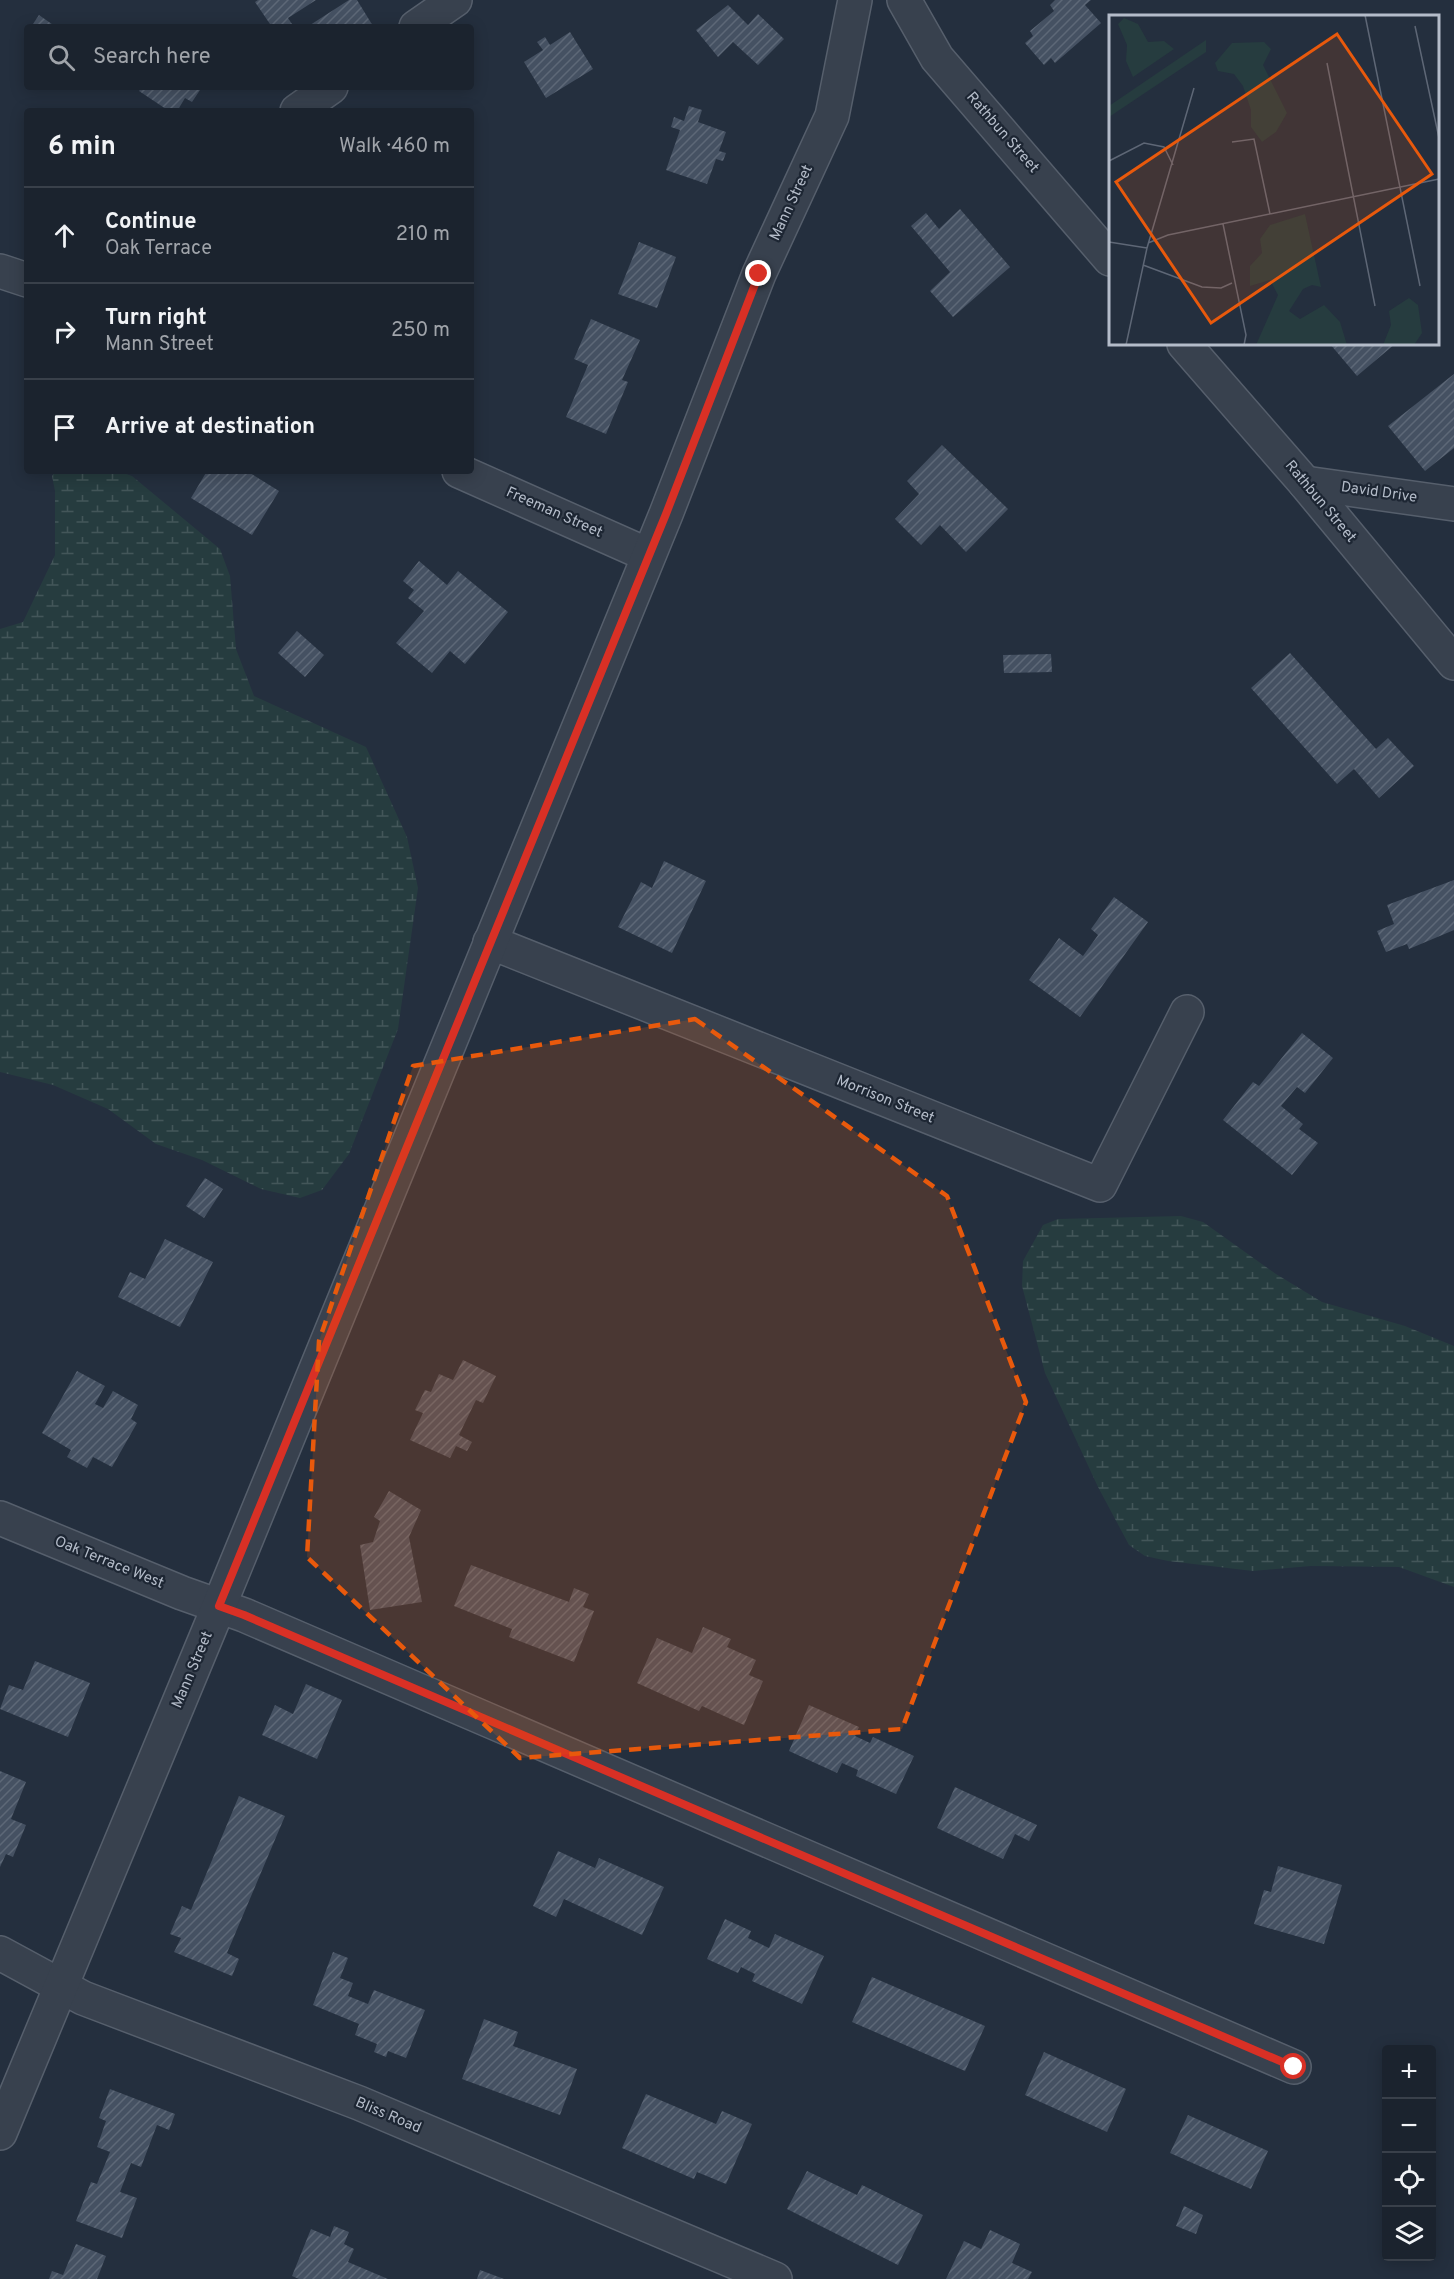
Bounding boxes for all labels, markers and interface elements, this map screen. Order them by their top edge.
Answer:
inset map [1109,15,1439,345]
search box [24,24,474,90]
icon: search [45,41,78,74]
text: Search here [93,44,211,71]
street label: Rathbun Street [962,88,1042,178]
text: 6 min [48,131,116,164]
text: Walk · 460 m [339,134,450,160]
street label: Mann Street [766,162,818,244]
text: Continue [105,209,196,236]
icon: ahead [48,219,81,252]
text: 210 m [396,222,450,248]
text: Oak Terrace [105,236,212,262]
route end [745,260,771,286]
text: Turn right [105,305,207,332]
icon: right [48,315,81,348]
text: 250 m [391,318,450,344]
text: Mann Street [105,332,214,358]
icon: arrive [48,411,81,444]
text: Arrive at destination [105,414,315,441]
street label: Rathbun Street [1280,457,1360,547]
street label: David Drive [1340,478,1418,508]
street label: Freeman Street [503,483,605,543]
street label: Morrison Street [833,1072,937,1128]
street label: Oak Terrace West [52,1532,166,1594]
street label: Mann Street [168,1629,218,1711]
map controls [1382,2045,1436,2261]
button: + [1382,2045,1436,2099]
route start [1280,2053,1306,2079]
street label: Bliss Road [352,2094,424,2138]
button: − [1382,2099,1436,2153]
button: locate [1382,2153,1436,2207]
button: layers [1382,2207,1436,2261]

